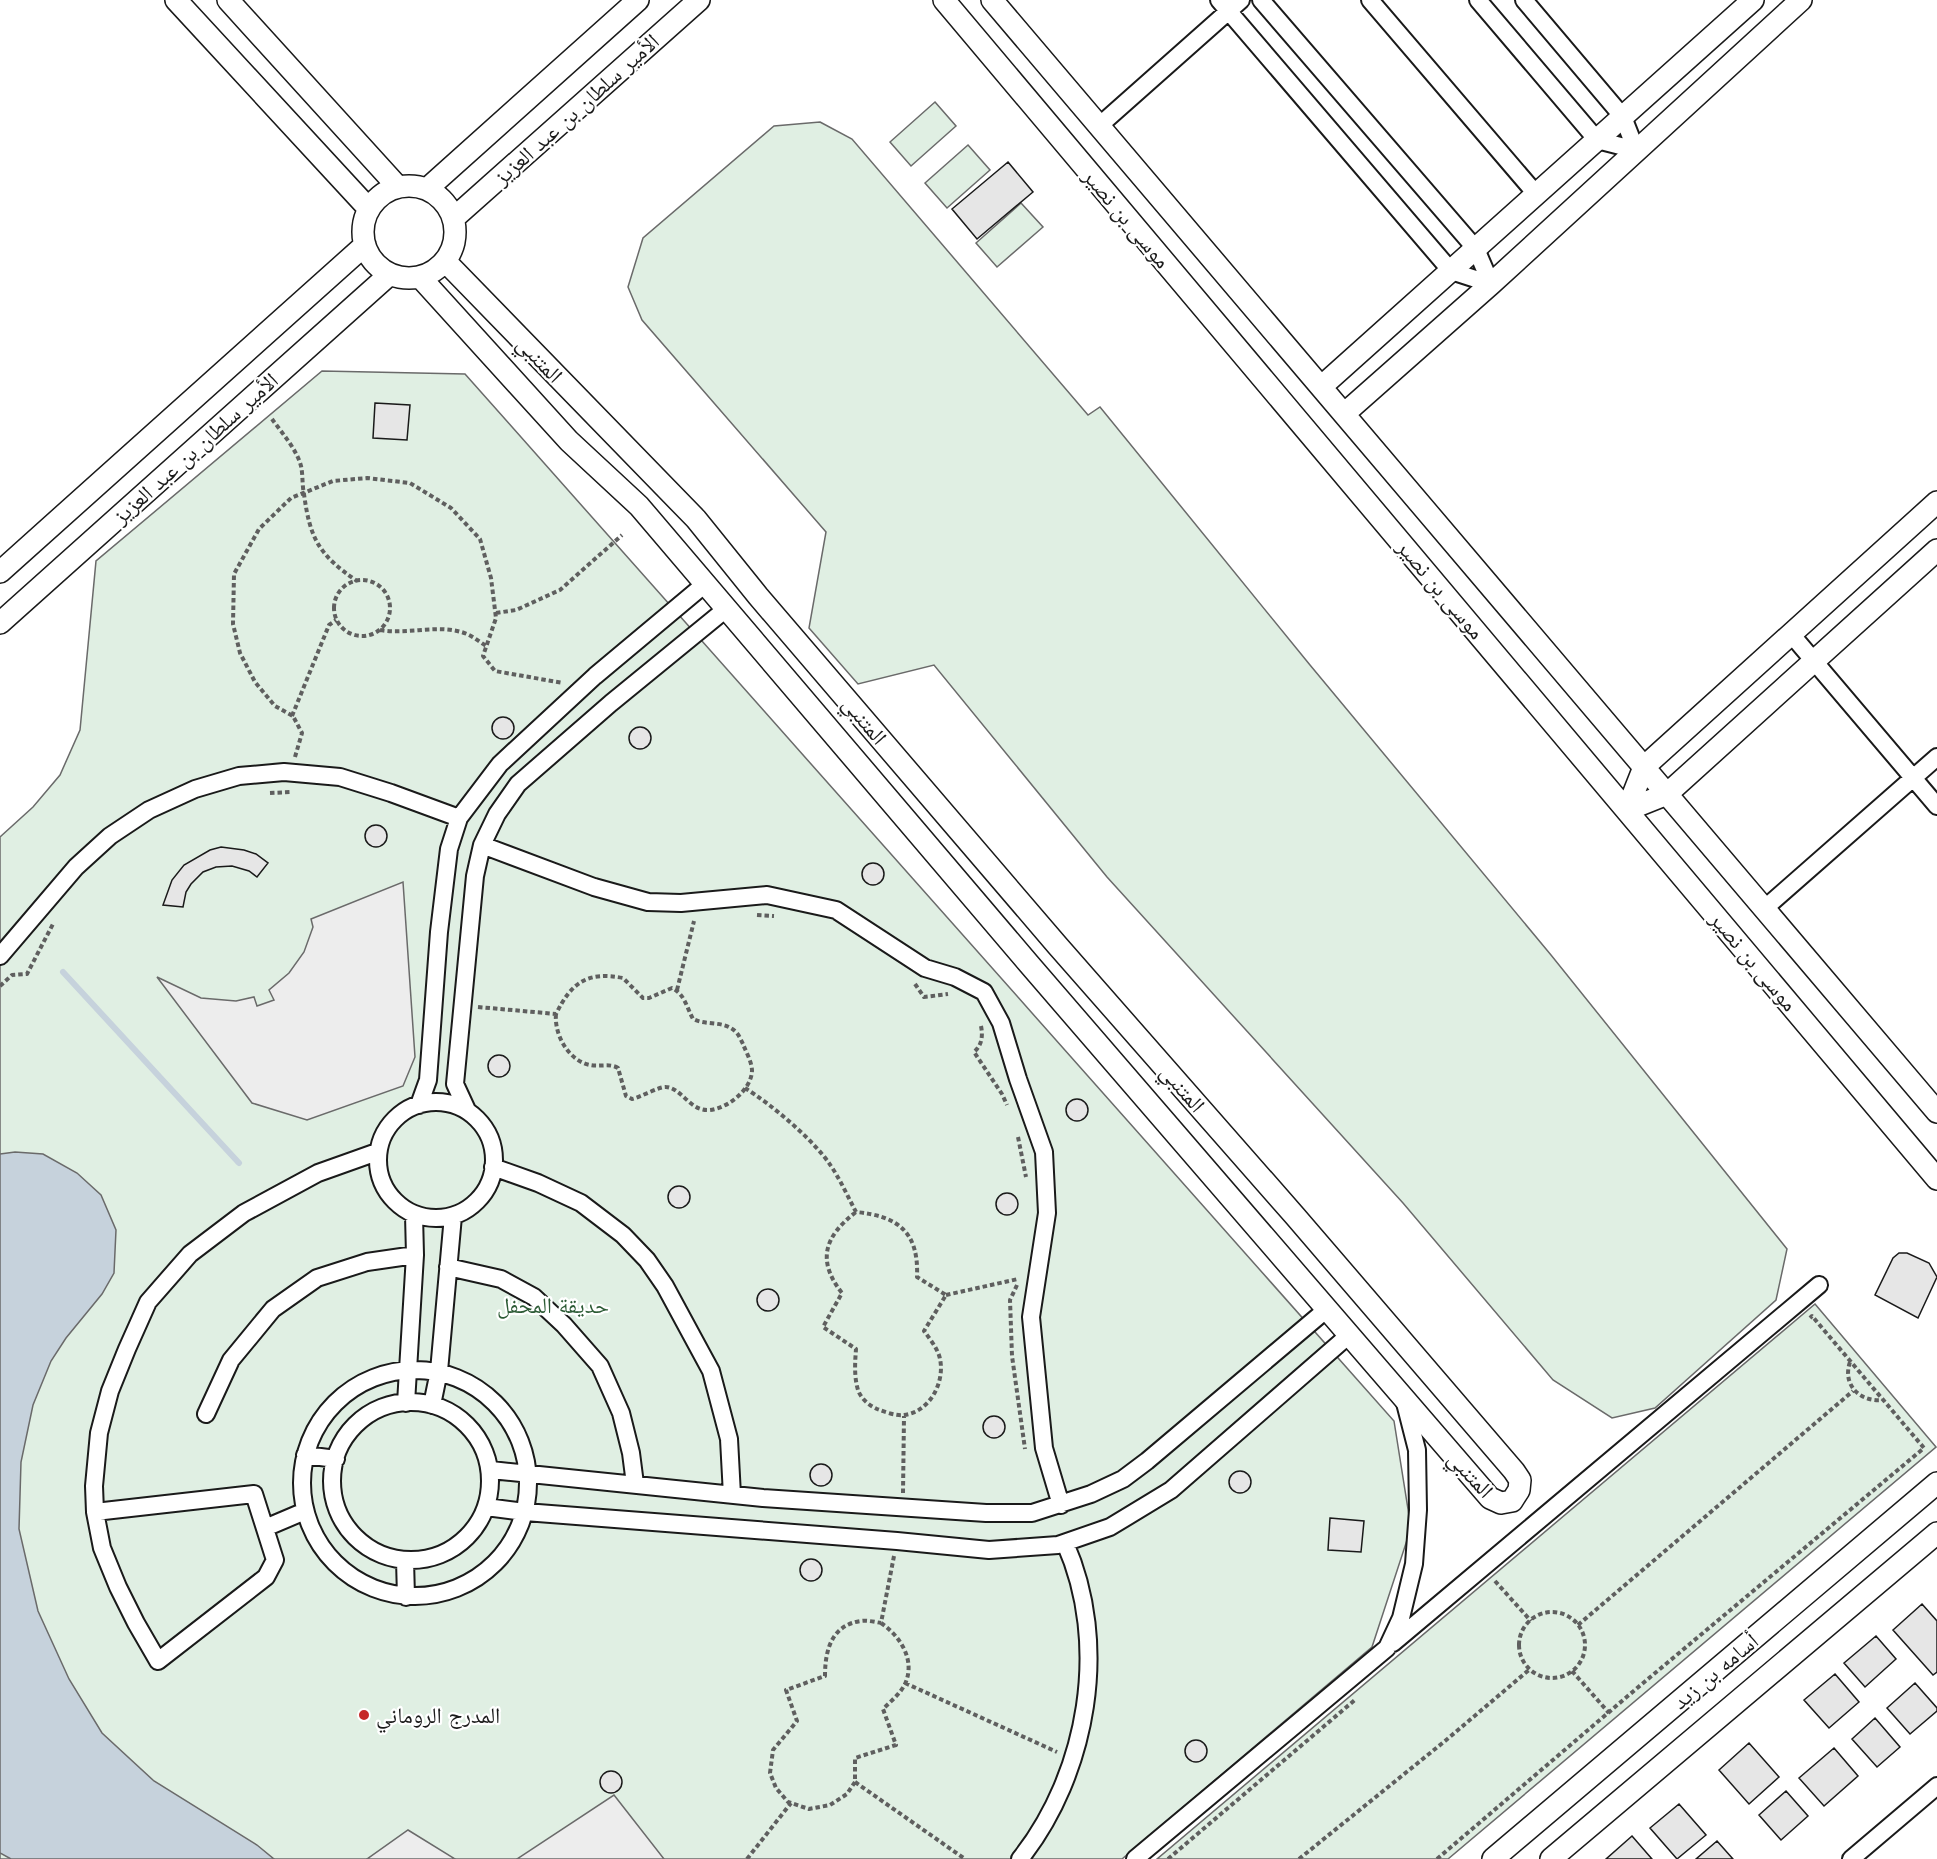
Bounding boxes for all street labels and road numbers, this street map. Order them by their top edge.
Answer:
street label: الأمير سلطان بن عبد العزيز [485,26,666,193]
street label: موسى بن نصير [1075,160,1178,275]
street label: المتنبي [508,328,571,391]
street label: الأمير سلطان بن عبد العزيز [104,365,285,532]
street label: موسى بن نصير [1389,531,1492,646]
street label: المتنبي [834,689,895,752]
street label: موسى بن نصير [1702,903,1805,1018]
street label: المتنبي [1152,1057,1213,1120]
street label: المتنبي [1439,1443,1501,1506]
street label: أسامه بن زيد [1665,1625,1765,1717]

